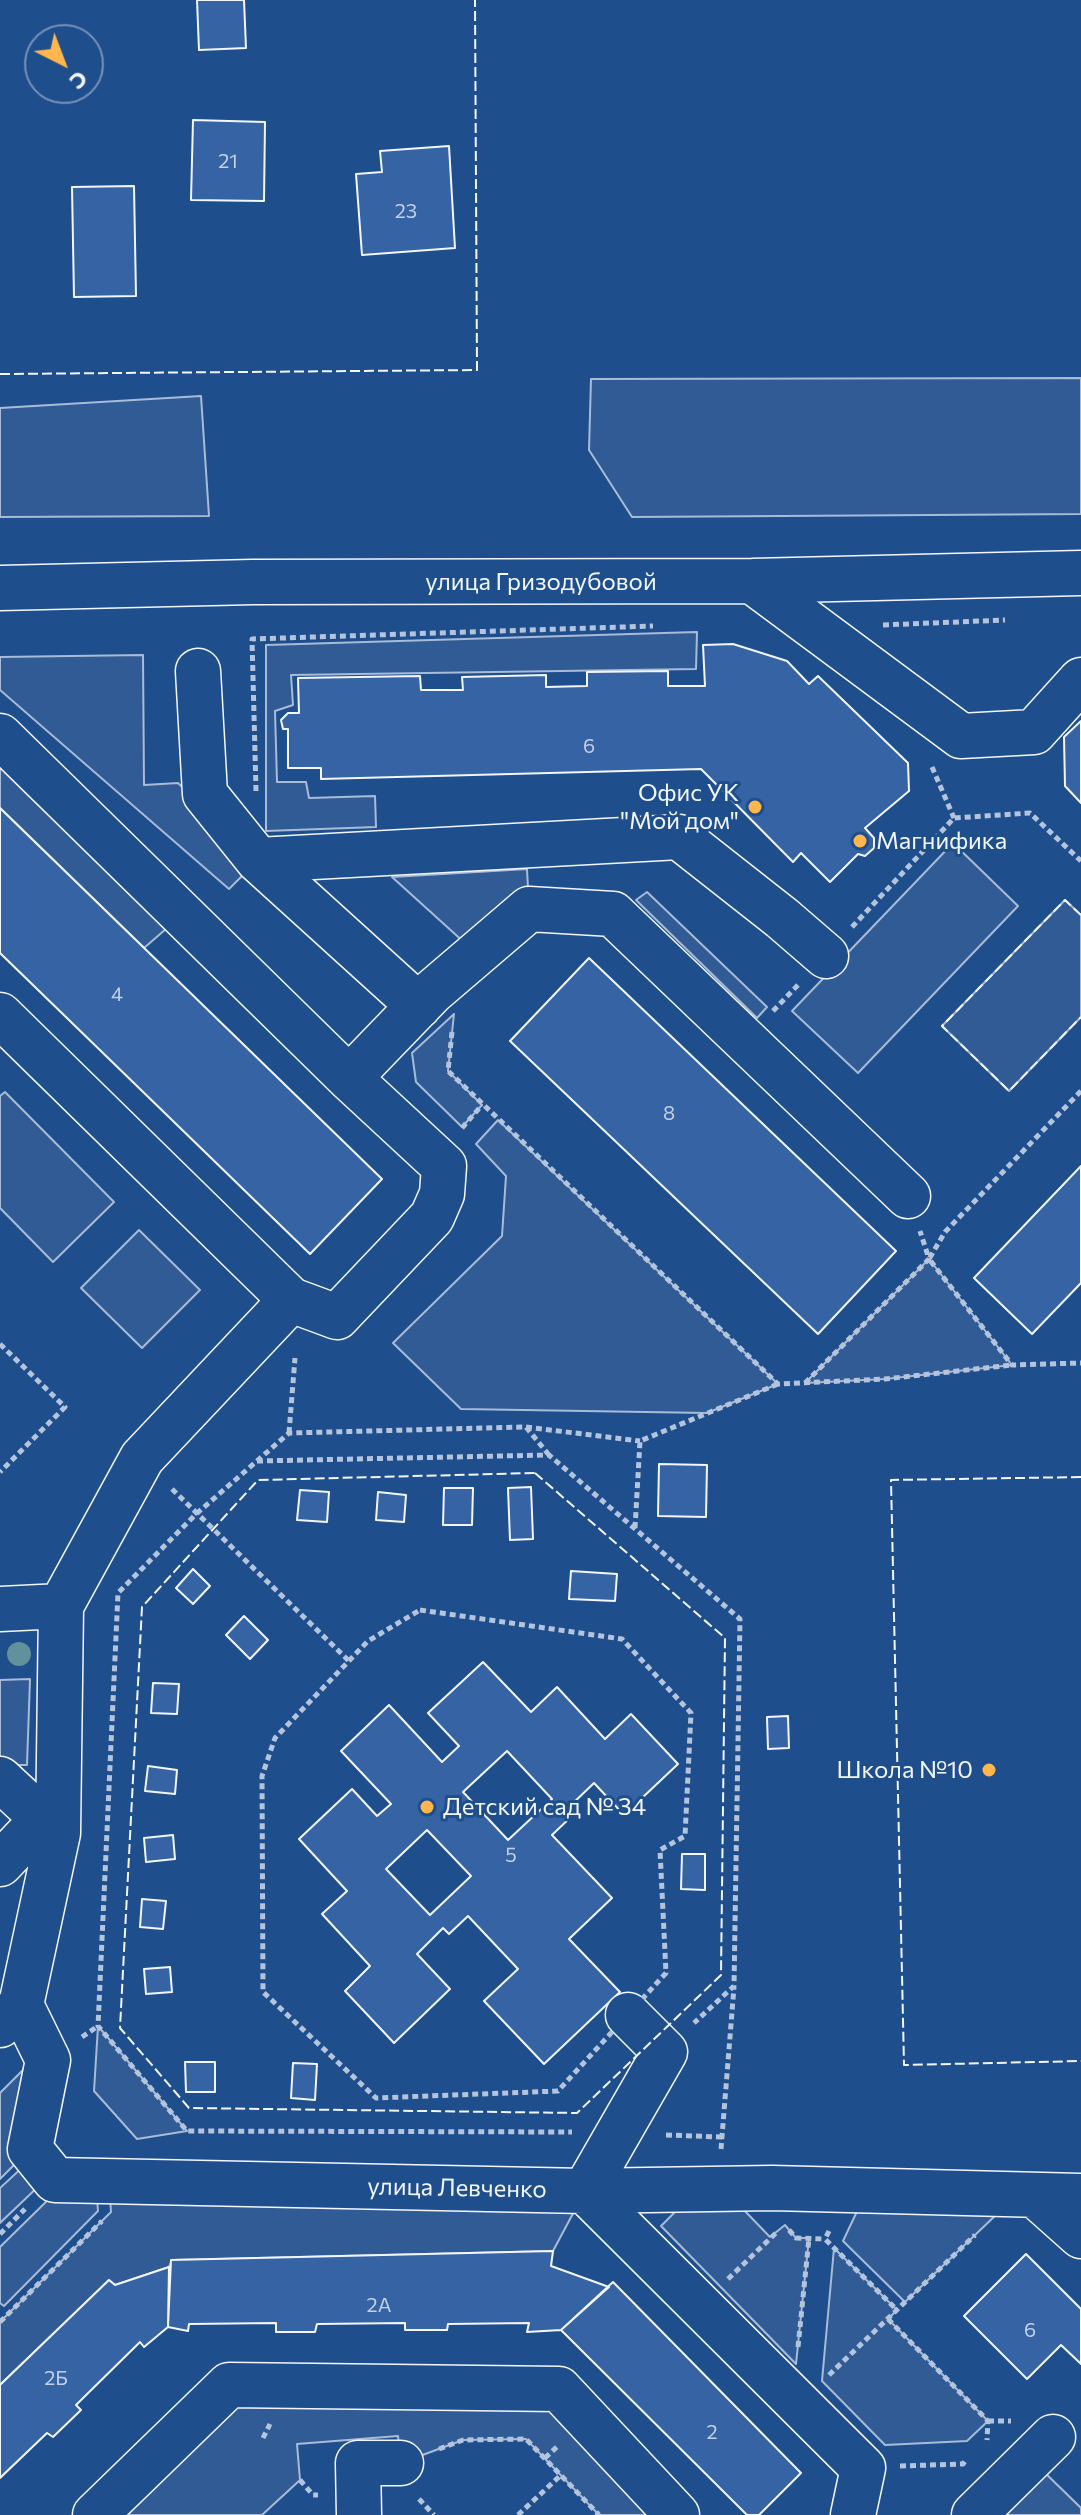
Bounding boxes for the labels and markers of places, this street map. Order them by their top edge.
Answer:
place label: Офис УК "Мой дом" [620,779,739,835]
marker: Офис УК "Мой дом" [746,798,764,816]
place label: Магнифика [876,827,1007,855]
marker: Магнифика [851,832,869,850]
place label: Школа №10 [837,1756,973,1784]
marker: Школа №10 [980,1761,998,1779]
place label: Детский сад № 34 [443,1793,646,1821]
marker: Детский сад № 34 [418,1798,436,1816]

